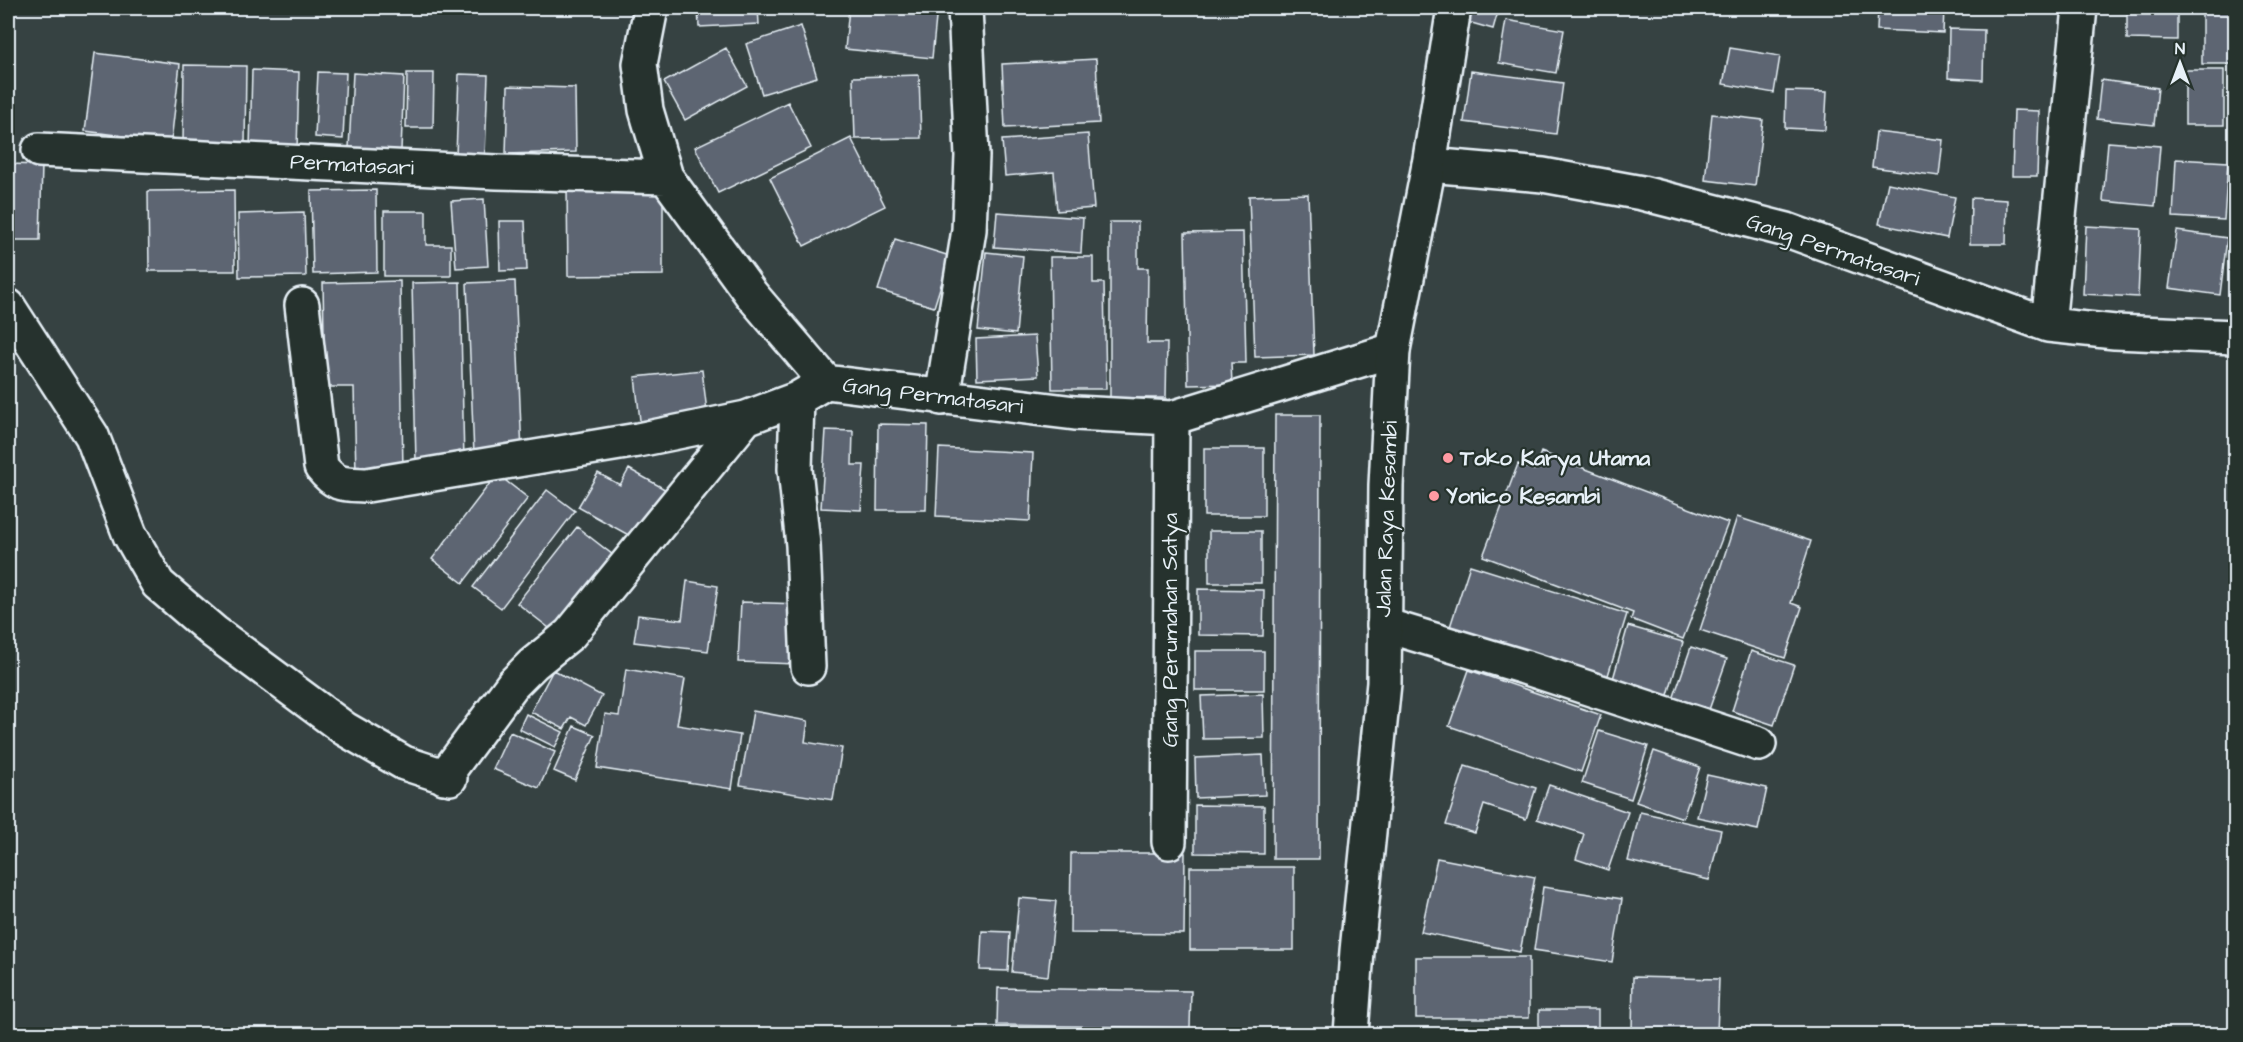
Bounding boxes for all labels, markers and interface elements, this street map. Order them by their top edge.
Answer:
north arrow [2150,33,2210,93]
text: N [2175,38,2185,60]
street label: Permatasari [289,146,415,184]
street label: Gang Permatasari [1742,206,1924,295]
street label: Gang Permatasari [841,370,1025,423]
street label: Jalan Raya Kesambi [1368,420,1407,618]
place label: Toko Karya Utama [1459,443,1651,476]
marker: Toko Karya Utama [1441,451,1455,465]
place label: Yonico Kesambi [1446,481,1600,512]
marker: Yonico Kesambi [1427,489,1441,503]
street label: Gang Perumahan Satya [1155,513,1187,747]

